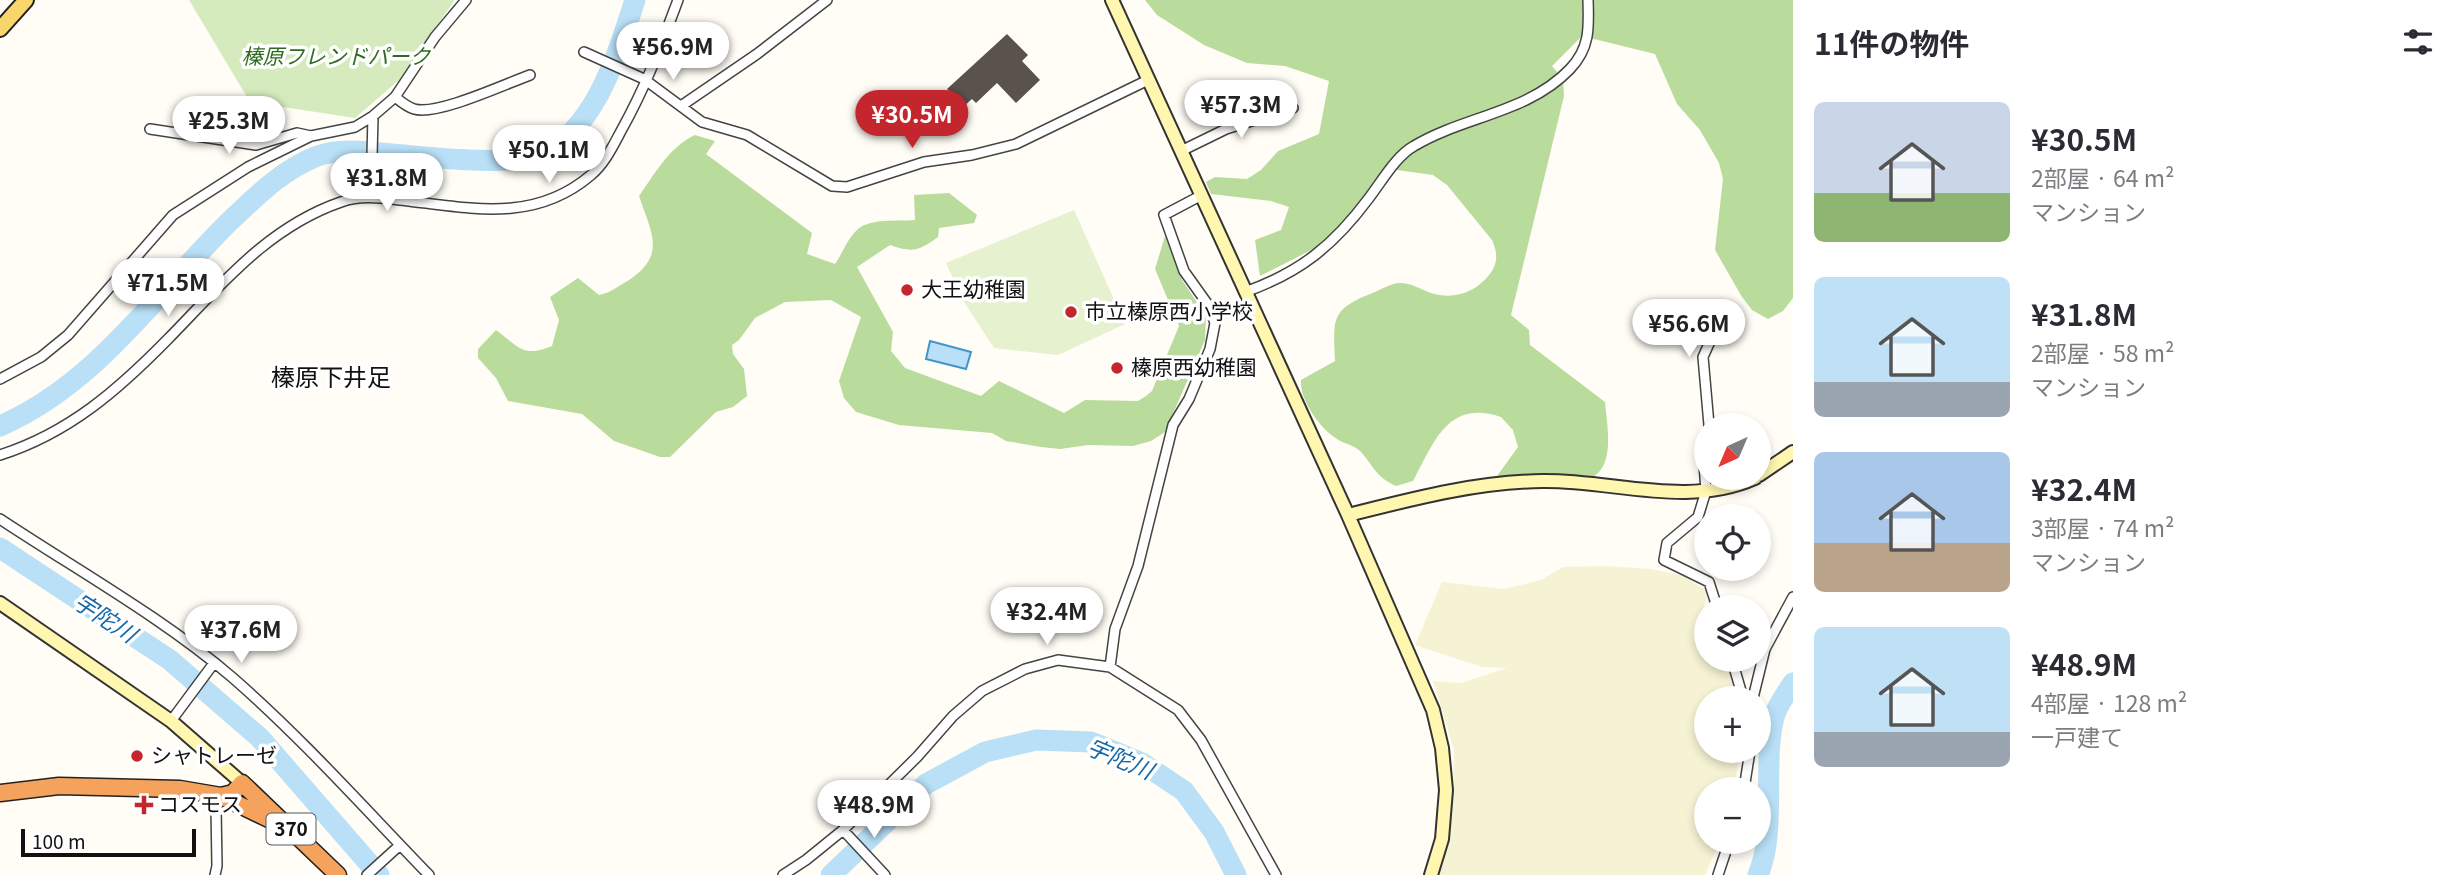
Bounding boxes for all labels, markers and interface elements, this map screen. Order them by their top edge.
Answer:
text: 11件の物件 [1814,20,1969,64]
pin: ¥56.9M [616,22,730,82]
icon: filters [2399,23,2437,61]
text: ¥56.9M [632,28,714,62]
park label: 榛原フレンドパーク [242,40,431,70]
pin: ¥57.3M [1184,80,1298,140]
text: ¥57.3M [1200,86,1282,120]
pin: ¥30.5M [855,90,969,150]
pin: ¥25.3M [172,96,286,156]
text: ¥30.5M [871,96,953,130]
text: ¥25.3M [188,102,270,136]
text: ¥30.5M [2031,116,2137,160]
pin: ¥50.1M [492,125,606,185]
icon: home [1870,130,1954,214]
text: ¥50.1M [508,131,590,165]
pin: ¥31.8M [330,154,444,213]
text: ¥31.8M [346,159,428,193]
text: 2部屋 · 64 m² [2031,160,2174,194]
text: マンション [2031,194,2146,228]
pin: ¥71.5M [111,258,225,318]
text: ¥71.5M [127,264,209,298]
place label: 大王幼稚園 [921,273,1026,303]
marker: 大王幼稚園 [899,282,915,298]
text: ¥31.8M [2031,291,2137,335]
place label: 市立榛原西小学校 [1085,295,1253,325]
pin: ¥56.6M [1632,300,1746,359]
marker: 市立榛原西小学校 [1063,304,1079,320]
text: ¥56.6M [1648,305,1730,339]
icon: home [1870,305,1954,389]
text: 2部屋 · 58 m² [2031,335,2174,369]
place label: 榛原西幼稚園 [1131,351,1257,381]
district label: 榛原下井足 [271,358,391,393]
marker: 榛原西幼稚園 [1109,360,1125,376]
text: マンション [2031,369,2146,403]
north arrow [1694,413,1771,490]
map controls [1694,413,1771,854]
text: ¥32.4M [2031,466,2137,510]
icon: home [1870,480,1954,564]
button: locate [1694,504,1771,581]
text: 3部屋 · 74 m² [2031,510,2174,544]
text: マンション [2031,544,2146,578]
water label: 宇陀川 [68,583,147,651]
pin: ¥32.4M [990,588,1104,647]
text: ¥32.4M [1006,593,1088,627]
button: layers [1694,595,1771,672]
pin: ¥37.6M [184,606,298,665]
text: ¥37.6M [200,611,282,645]
text: ¥48.9M [2031,641,2137,685]
icon: home [1870,655,1954,739]
text: 4部屋 · 128 m² [2031,685,2187,719]
button: + [1694,686,1771,763]
text: 一戸建て [2031,719,2123,753]
water label: 宇陀川 [1082,728,1162,787]
place label: シャトレーゼ [151,739,277,769]
marker: シャトレーゼ [129,748,145,764]
button: − [1694,777,1771,854]
pin: ¥48.9M [817,780,931,840]
text: ¥48.9M [833,786,915,820]
place label: コスモス [158,788,242,818]
marker: コスモス [136,797,152,813]
road number: 370 [266,814,316,844]
scale bar [21,826,196,858]
text: 100 m [32,827,86,854]

